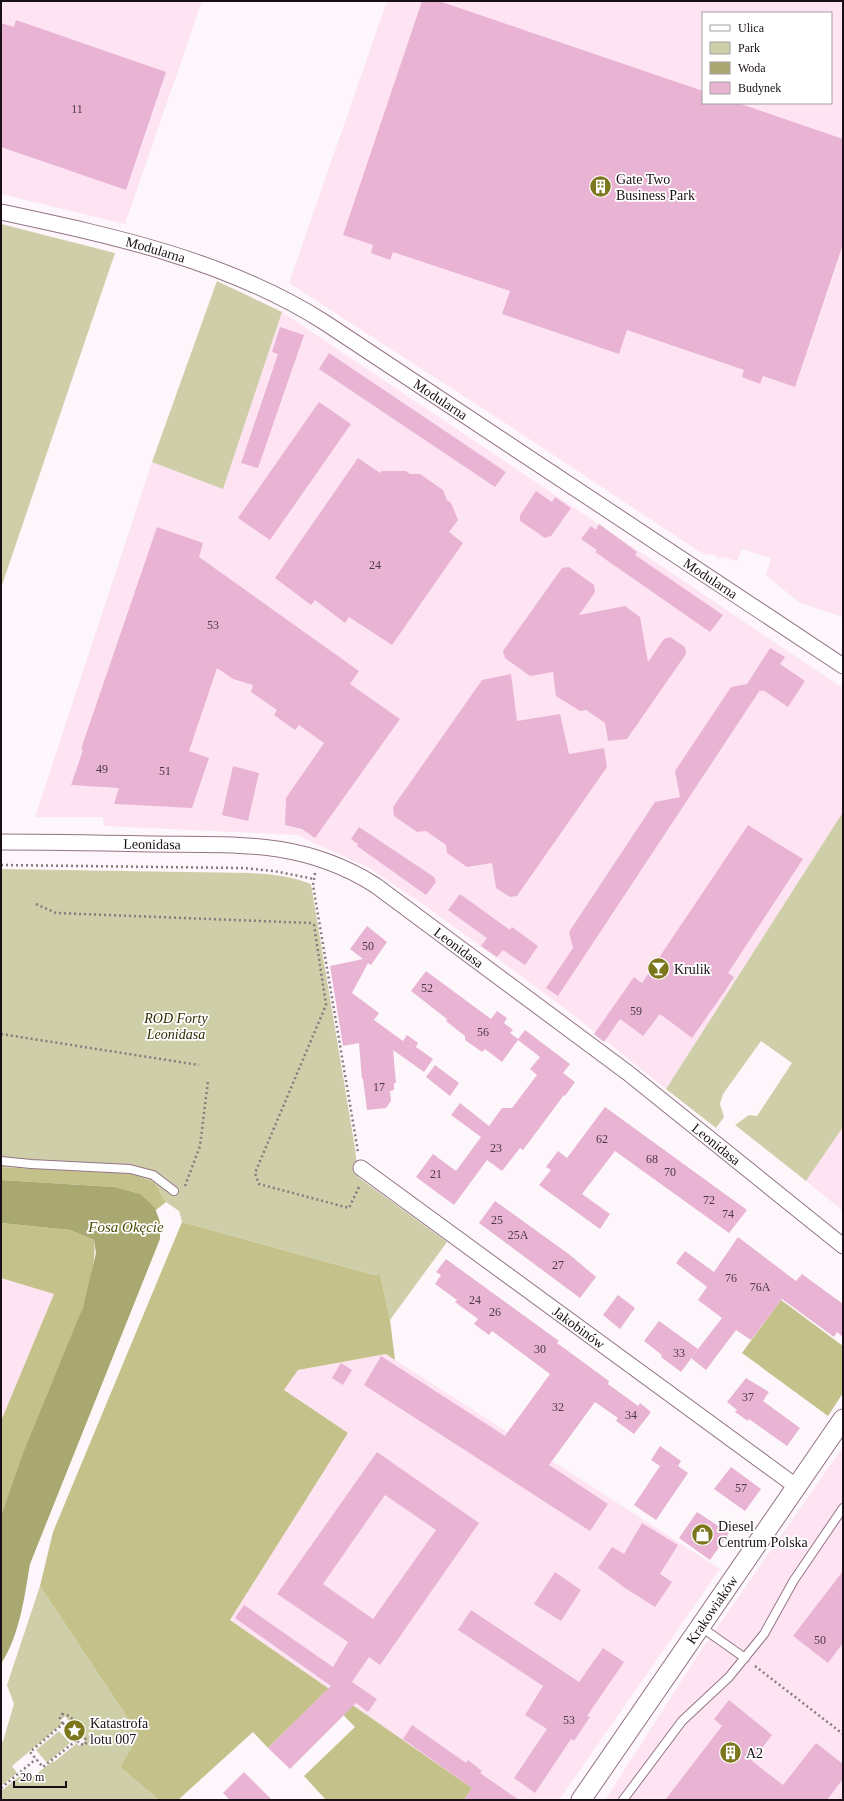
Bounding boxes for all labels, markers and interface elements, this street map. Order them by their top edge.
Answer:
legend [702,12,832,104]
text: Ulica [738,21,765,35]
text: Park [738,41,760,55]
text: Woda [738,61,766,75]
text: Budynek [738,81,781,95]
house number: 11 [71,102,83,116]
place label: Gate Two Business Park [616,172,695,203]
building icon: Gate Two Business Park [588,174,614,200]
street label: Modularna [124,234,188,266]
street label: Modularna [411,376,471,423]
street label: Modularna [681,555,741,602]
house number: 24 [369,558,381,572]
house number: 53 [207,618,219,632]
house number: 49 [96,762,108,776]
house number: 51 [159,764,171,778]
street label: Leonidasa [123,836,182,852]
street label: Leonidasa [431,924,487,971]
house number: 50 [362,939,374,953]
bar icon: Krulik [645,956,671,982]
place label: Krulik [674,962,711,977]
house number: 52 [421,981,433,995]
house number: 59 [630,1004,642,1018]
park label: ROD Forty Leonidasa [143,1011,208,1042]
house number: 56 [477,1025,489,1039]
house number: 17 [373,1080,385,1094]
street label: Leonidasa [689,1120,744,1168]
house number: 62 [596,1132,608,1146]
house number: 23 [490,1141,502,1155]
house number: 68 [646,1152,658,1166]
house number: 70 [664,1165,676,1179]
house number: 21 [430,1167,442,1181]
house number: 72 [703,1193,715,1207]
house number: 74 [722,1207,734,1221]
house number: 25 [491,1213,503,1227]
water label: Fosa Okęcie [87,1219,164,1235]
house number: 25A [508,1228,529,1242]
house number: 27 [552,1258,564,1272]
house number: 76 [725,1271,737,1285]
house number: 76A [750,1280,771,1294]
house number: 24 [469,1293,481,1307]
street label: Jakobinów [550,1303,609,1352]
house number: 26 [489,1305,501,1319]
house number: 30 [534,1342,546,1356]
house number: 33 [673,1346,685,1360]
house number: 37 [742,1390,754,1404]
house number: 32 [552,1400,564,1414]
house number: 34 [625,1408,637,1422]
house number: 57 [735,1481,747,1495]
place label: Diesel Centrum Polska [718,1519,809,1550]
shop icon: Diesel Centrum Polska [689,1521,715,1547]
street label: Krakowiaków [683,1572,741,1647]
house number: 50 [814,1633,826,1647]
house number: 53 [563,1713,575,1727]
place label: Katastrofa lotu 007 [90,1716,149,1747]
place icon: Katastrofa lotu 007 [61,1718,87,1744]
building icon: A2 [717,1740,743,1766]
place label: A2 [746,1746,763,1761]
scale bar [14,1763,66,1789]
text: 20 m [20,1770,45,1784]

